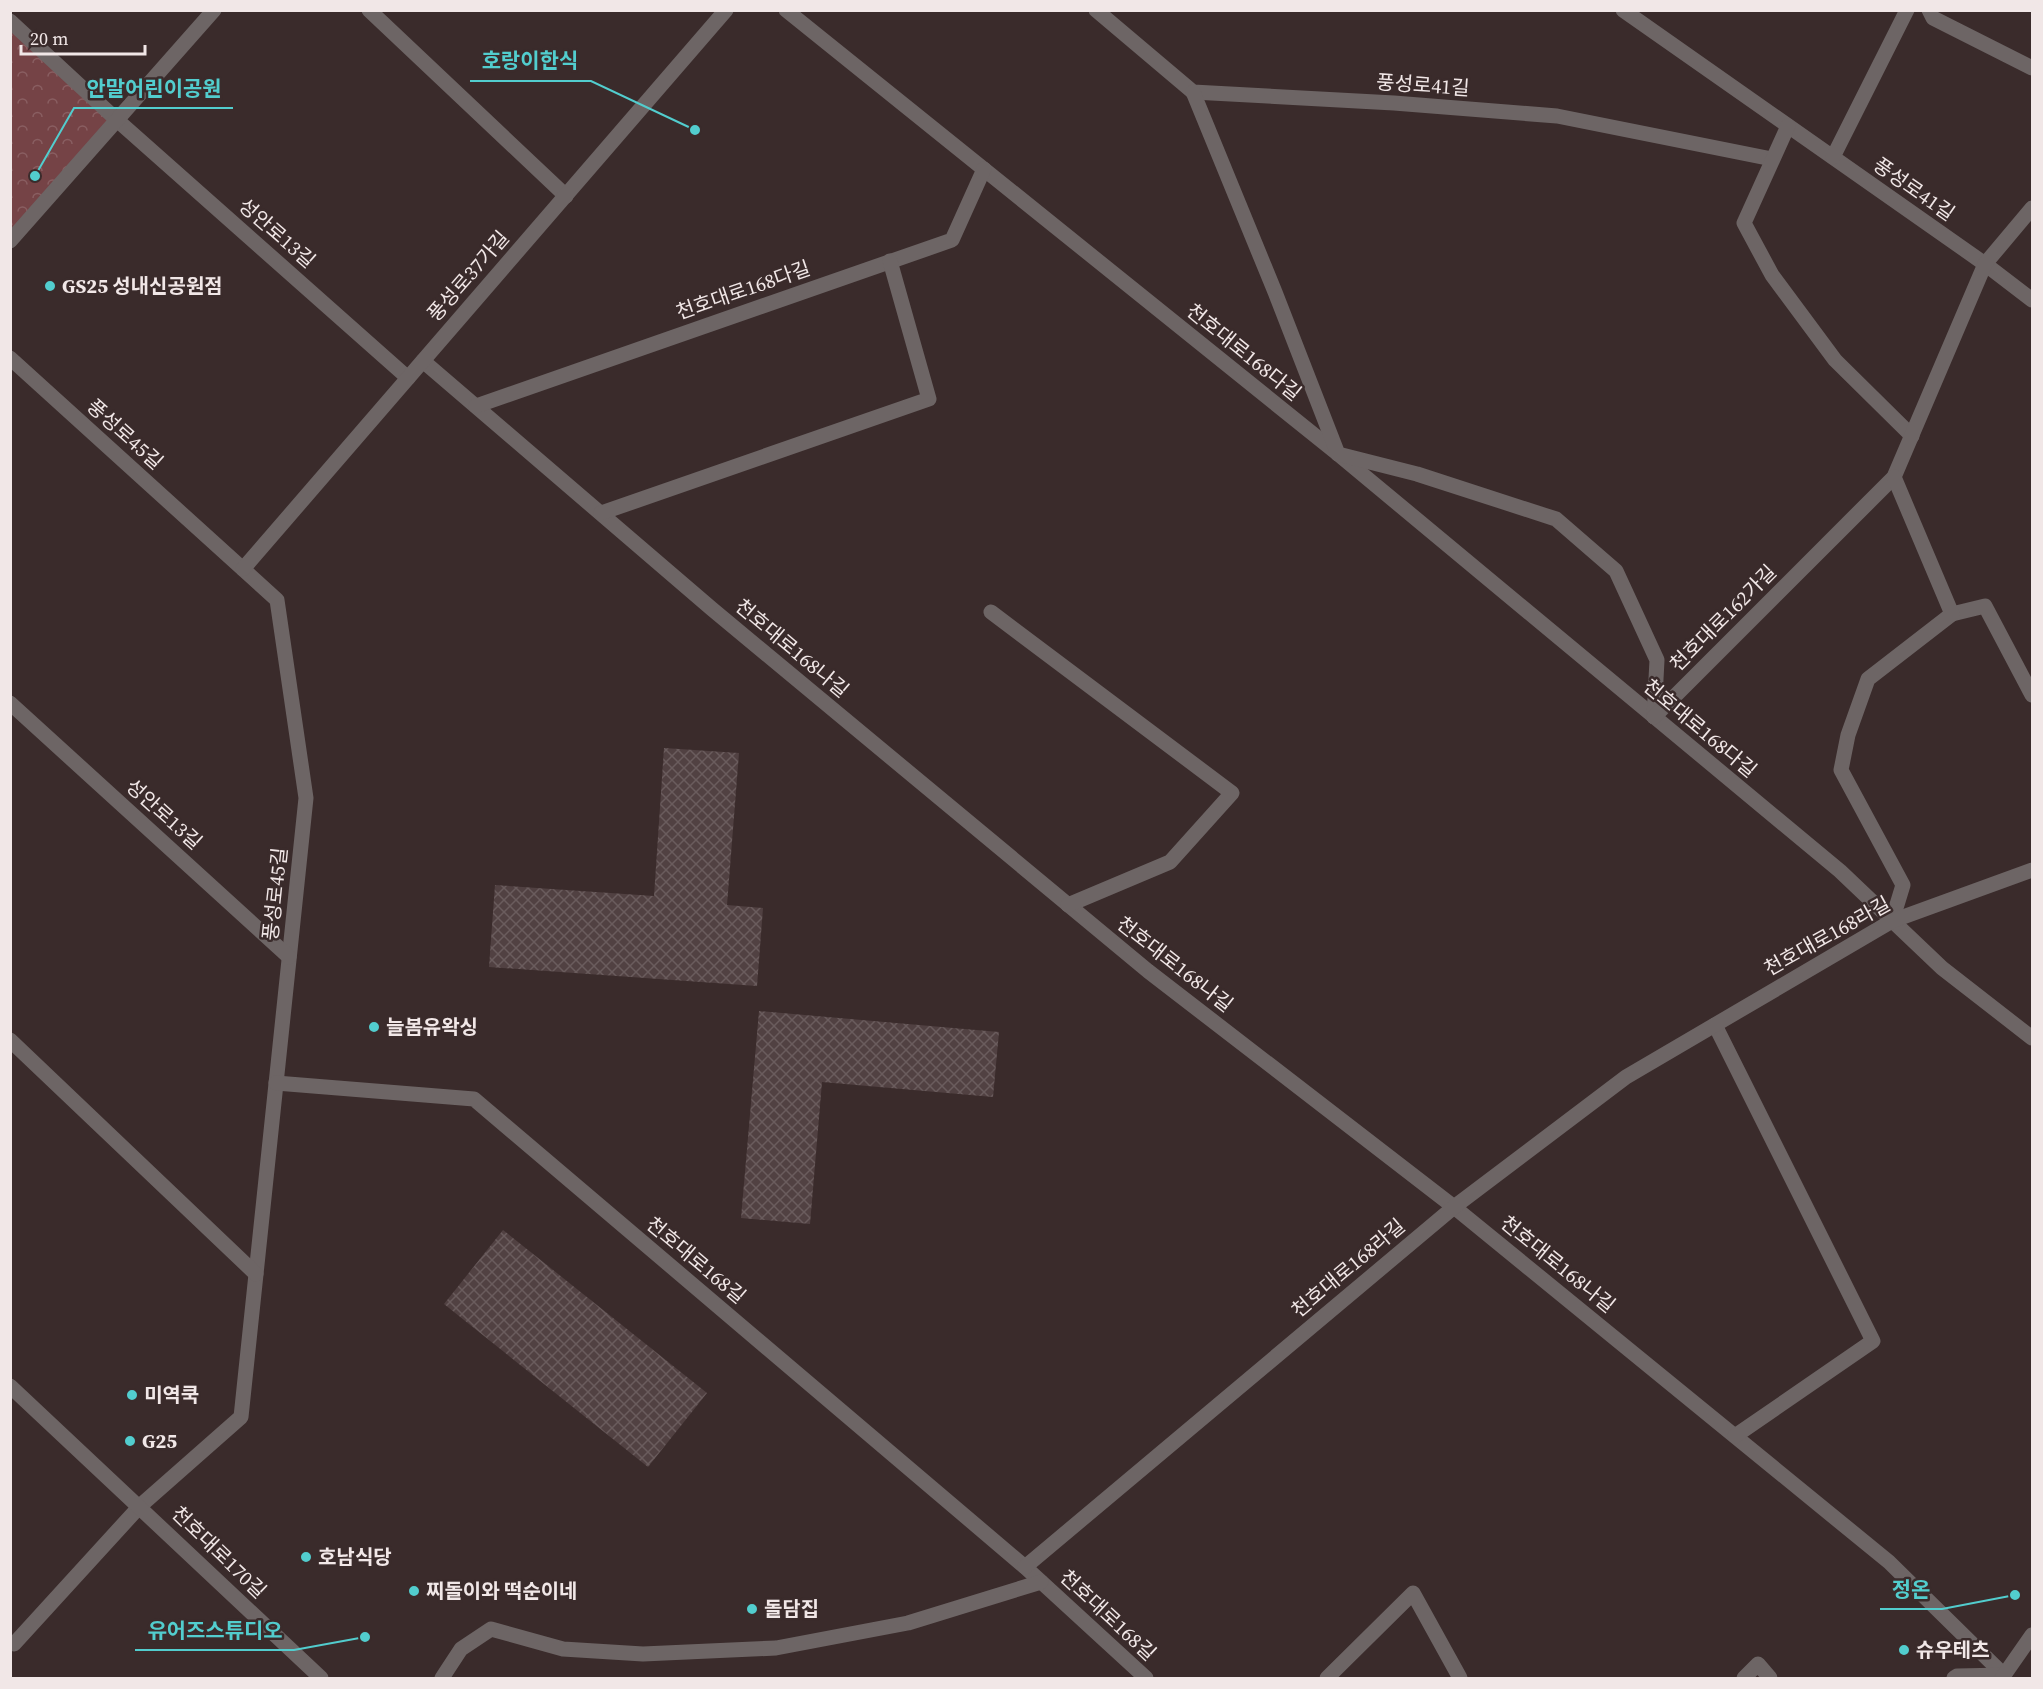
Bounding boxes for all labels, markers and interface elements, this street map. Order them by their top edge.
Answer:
scale bar [21,18,146,56]
text: 20 m [30,26,68,51]
callout: 호랑이한식 [470,42,591,81]
text: 호랑이한식 [482,46,578,75]
street label: 풍성로41길 [1375,68,1471,102]
callout: 안말어린이공원 [74,69,233,108]
text: 안말어린이공원 [86,74,222,103]
street label: 풍성로41길 [1868,151,1960,227]
street label: 성안로13길 [232,192,322,274]
street label: 풍성로37가길 [421,225,515,327]
street label: 천호대로168다길 [672,254,814,326]
place label: GS25 성내신공원점 [62,272,223,300]
marker: GS25 성내신공원점 [43,279,57,293]
street label: 천호대로168다길 [1181,297,1307,407]
street label: 풍성로45길 [81,392,169,476]
street label: 천호대로162가길 [1663,558,1783,678]
street label: 천호대로168나길 [729,592,855,704]
street label: 천호대로168다길 [1637,672,1763,784]
street label: 성안로13길 [120,772,208,856]
street label: 풍성로45길 [256,846,294,942]
street label: 천호대로168라길 [1759,890,1895,982]
street label: 천호대로168나길 [1111,910,1239,1018]
place label: 늘봄유왁싱 [386,1013,478,1041]
marker: 늘봄유왁싱 [367,1020,381,1034]
street label: 천호대로168나길 [1495,1209,1621,1319]
street label: 천호대로168길 [640,1210,752,1310]
street label: 천호대로168라길 [1285,1212,1411,1324]
place label: 미역쿡 [144,1381,199,1409]
marker: 미역쿡 [125,1388,139,1402]
place label: G25 [142,1427,177,1455]
marker: G25 [123,1434,137,1448]
street label: 천호대로170길 [165,1500,273,1604]
place label: 호남식당 [318,1543,392,1571]
marker: 호남식당 [299,1550,313,1564]
street label: 천호대로168길 [1054,1563,1162,1667]
callout: 정온 [1880,1570,1942,1609]
text: 정온 [1892,1575,1930,1604]
place label: 찌돌이와 떡순이네 [426,1577,577,1605]
marker: 찌돌이와 떡순이네 [407,1584,421,1598]
place label: 돌담집 [764,1595,819,1623]
marker: 돌담집 [745,1602,759,1616]
callout: 유어즈스튜디오 [135,1611,294,1650]
text: 유어즈스튜디오 [147,1616,283,1645]
place label: 슈우테츠 [1916,1636,1990,1664]
marker: 슈우테츠 [1897,1643,1911,1657]

